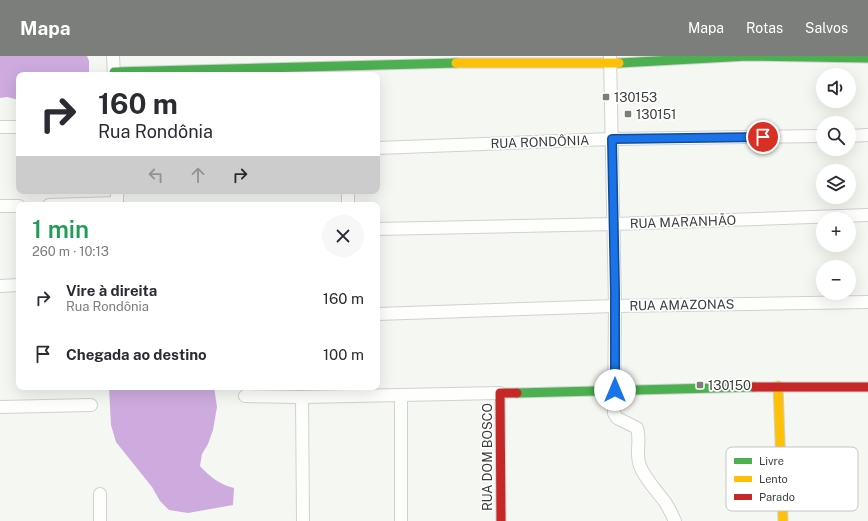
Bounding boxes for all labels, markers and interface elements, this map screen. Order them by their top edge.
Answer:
text: Mapa [20,17,70,39]
text: Mapa [688,20,724,36]
text: Rotas [746,20,783,36]
text: Salvos [805,20,848,36]
map controls [816,68,856,300]
button: sound [816,68,856,108]
text: 160 m [98,87,178,120]
icon: right [32,88,84,140]
place label: 130153 [614,90,657,105]
marker: 130153 [601,92,611,102]
place label: 130151 [636,107,676,122]
marker: 130151 [623,109,633,119]
button: search [816,116,856,156]
pin [746,120,780,154]
text: Rua Rondônia [98,121,213,142]
icon: arrive [752,126,774,148]
street label: RUA RONDÔNIA [490,133,590,151]
icon: left [145,164,167,186]
icon: ahead [187,164,209,186]
icon: right [229,164,251,186]
button: layers [816,164,856,204]
button: + [816,212,856,252]
street label: RUA MARANHÃO [630,213,736,231]
text: 1 min [32,215,89,243]
button: close [322,215,364,257]
text: 260 m · 10:13 [32,244,109,259]
button: − [816,260,856,300]
text: Vire à direita [66,282,157,299]
icon: right [32,287,54,309]
text: 160 m [323,290,364,307]
street label: RUA AMAZONAS [629,297,735,313]
text: Rua Rondônia [66,299,149,314]
icon: arrive [32,343,54,365]
text: Chegada ao destino [66,346,207,363]
text: 100 m [323,346,364,363]
position arrow [594,369,636,411]
place label: 130150 [708,378,751,393]
marker: 130150 [695,380,705,390]
street label: RUA DOM BOSCO [480,403,495,511]
legend [726,447,858,511]
text: Livre [759,455,784,467]
text: Lento [759,473,788,485]
text: Parado [759,491,795,503]

